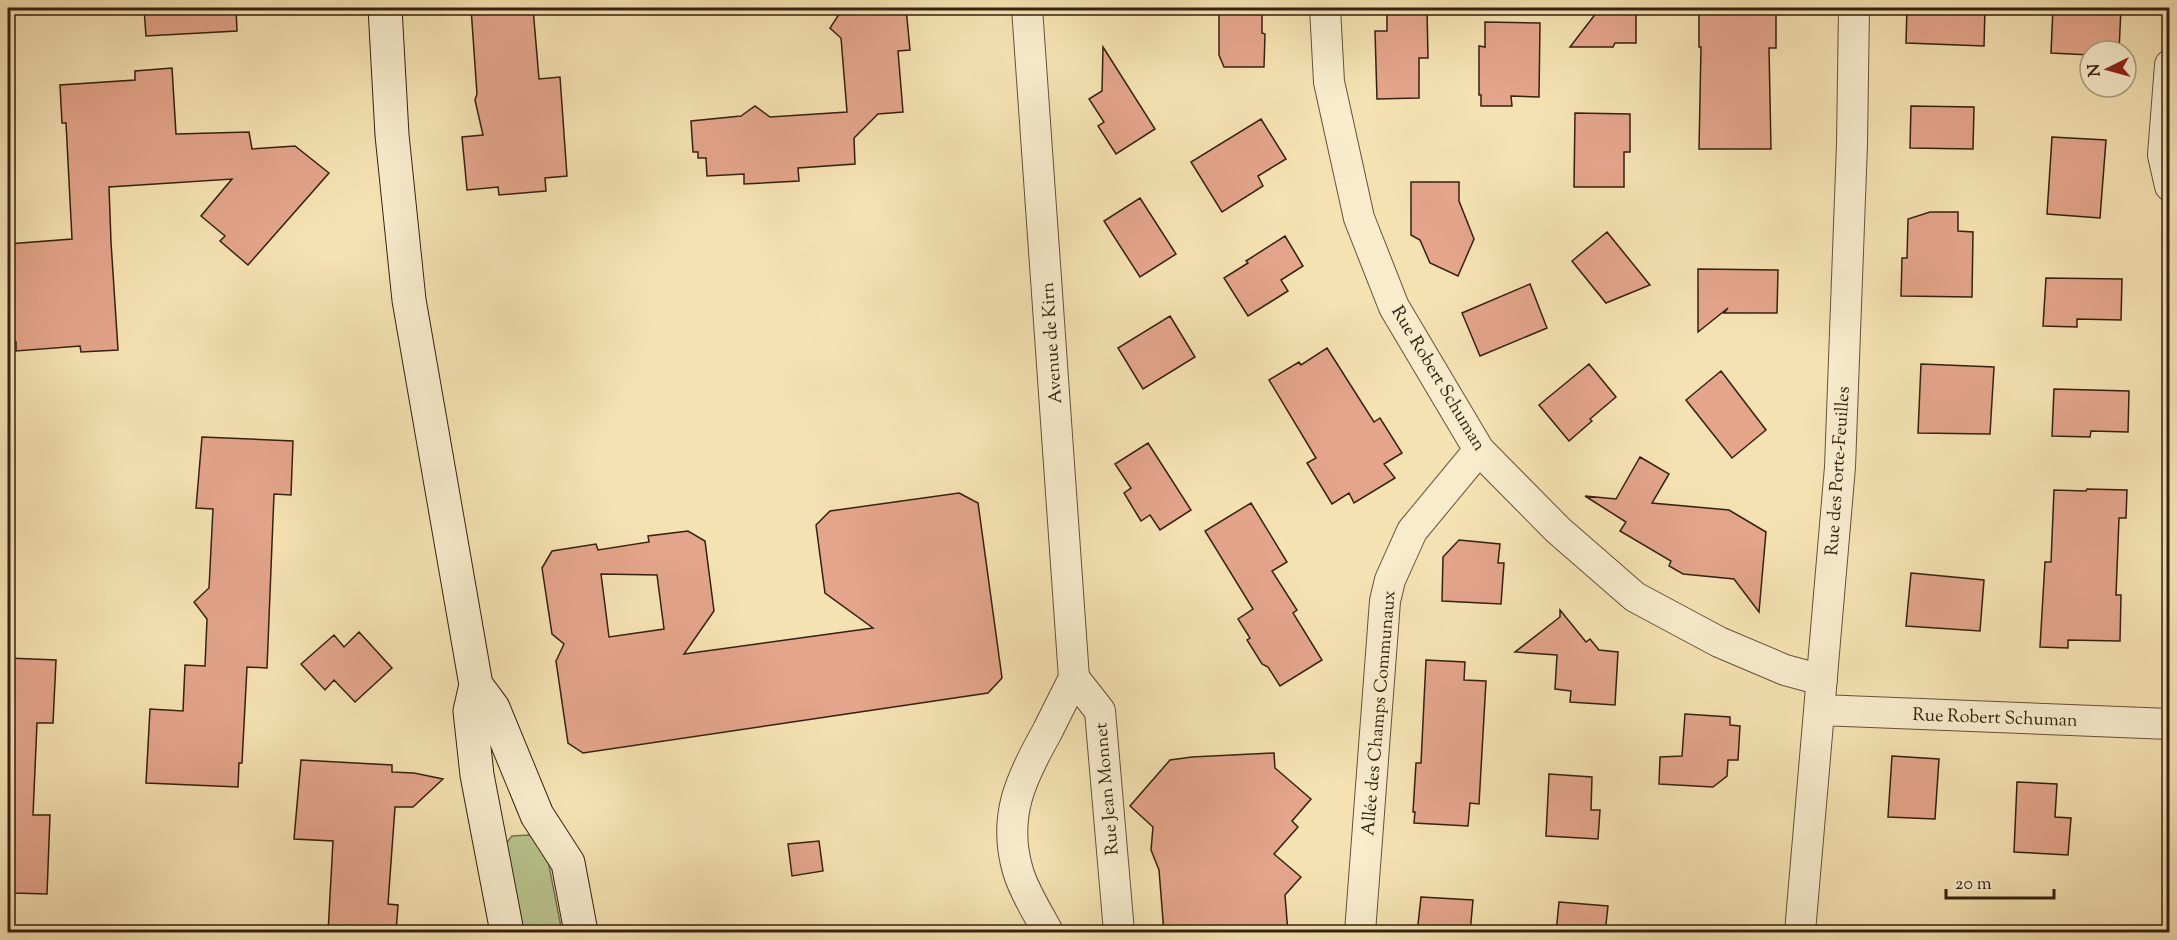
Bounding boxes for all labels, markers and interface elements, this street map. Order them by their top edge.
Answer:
north arrow [2078,39,2138,99]
text: N [2084,63,2108,77]
street label: Avenue de Kirn [1036,281,1070,404]
street label: Rue Robert Schuman [1384,301,1491,457]
street label: Rue des Porte-Feuilles [1820,386,1858,557]
street label: Allée des Champs Communaux [1356,589,1404,837]
street label: Rue Robert Schuman [1912,703,2078,735]
street label: Rue Jean Monnet [1089,721,1127,856]
scale bar [1946,862,2054,900]
text: 20 m [1955,872,1992,898]

